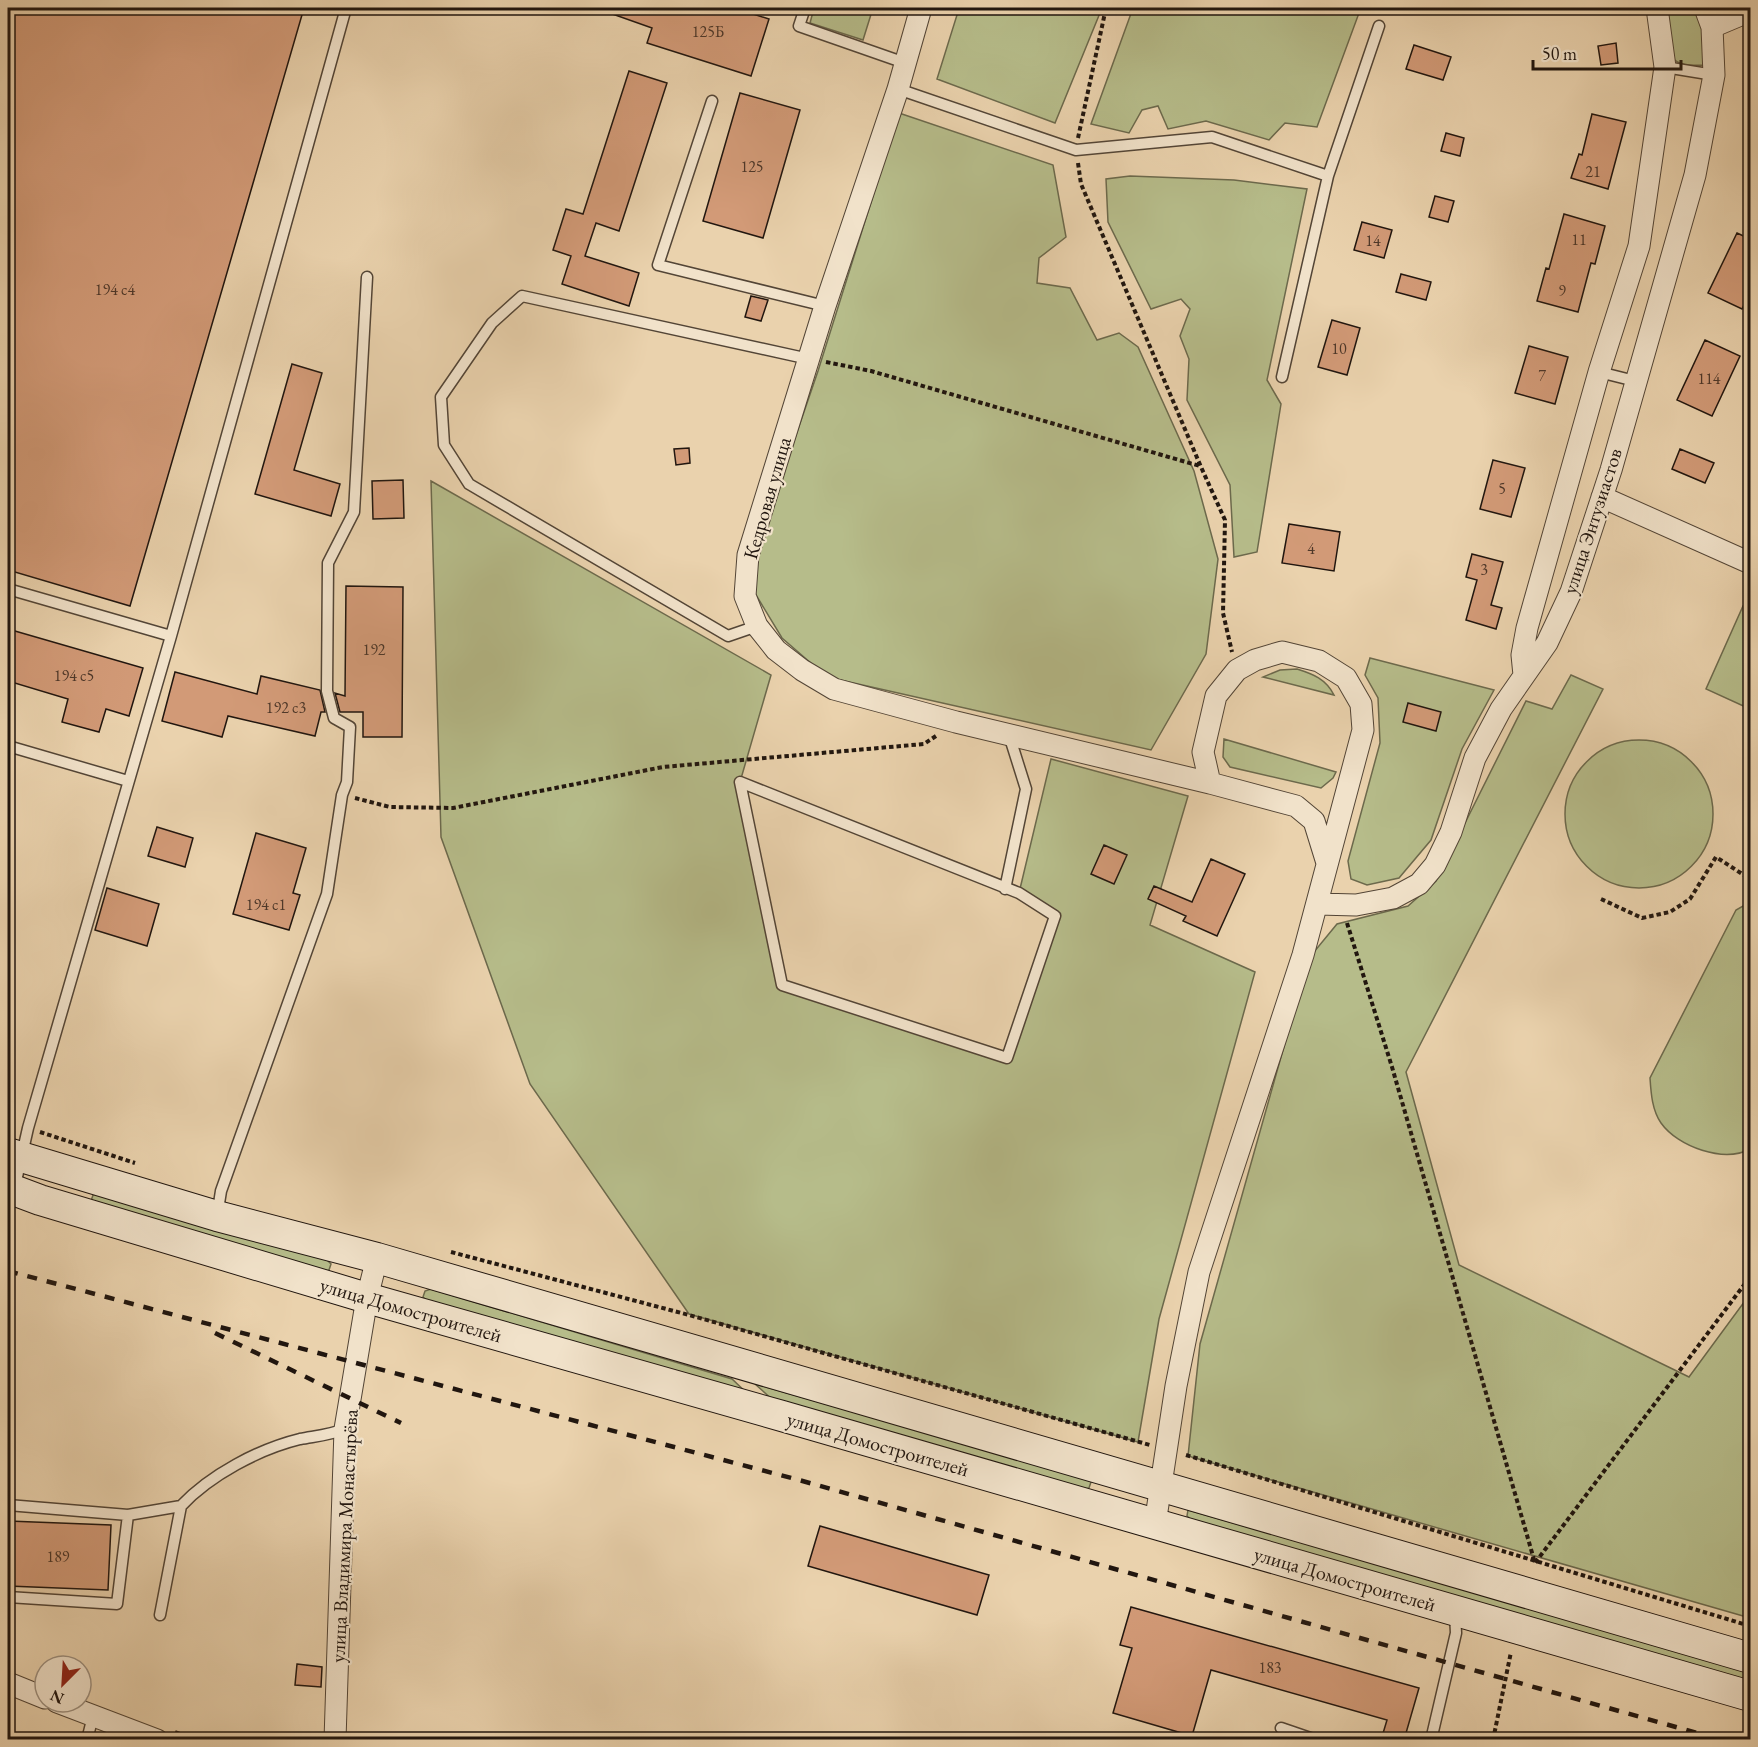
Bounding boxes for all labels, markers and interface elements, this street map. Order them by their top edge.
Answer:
house number: 125Б [692,21,724,42]
scale bar [1533,33,1682,71]
text: 50 m [1542,42,1577,65]
house number: 125 [740,156,764,177]
house number: 21 [1585,161,1601,182]
house number: 11 [1571,229,1587,250]
house number: 14 [1365,230,1381,251]
house number: 194 с4 [95,279,136,300]
house number: 9 [1558,280,1566,301]
house number: 10 [1331,338,1347,359]
house number: 7 [1538,365,1546,386]
house number: 114 [1697,368,1721,389]
street label: Кедровая улица [737,434,797,562]
street label: улица Энтузиастов [1556,445,1628,597]
house number: 5 [1498,478,1506,499]
house number: 4 [1307,538,1315,559]
house number: 3 [1480,559,1488,580]
house number: 192 [362,639,386,660]
house number: 194 с5 [54,665,94,686]
house number: 192 с3 [266,697,307,718]
house number: 194 с1 [246,894,286,915]
street label: улица Домостроителей [317,1272,505,1349]
street label: улица Домостроителей [784,1406,972,1483]
street label: улица Владимира Монастырёва [324,1409,364,1663]
street label: улица Домостроителей [1251,1541,1439,1618]
house number: 189 [46,1546,70,1567]
north arrow [33,1654,93,1714]
house number: 183 [1258,1657,1282,1678]
text: N [47,1685,67,1709]

